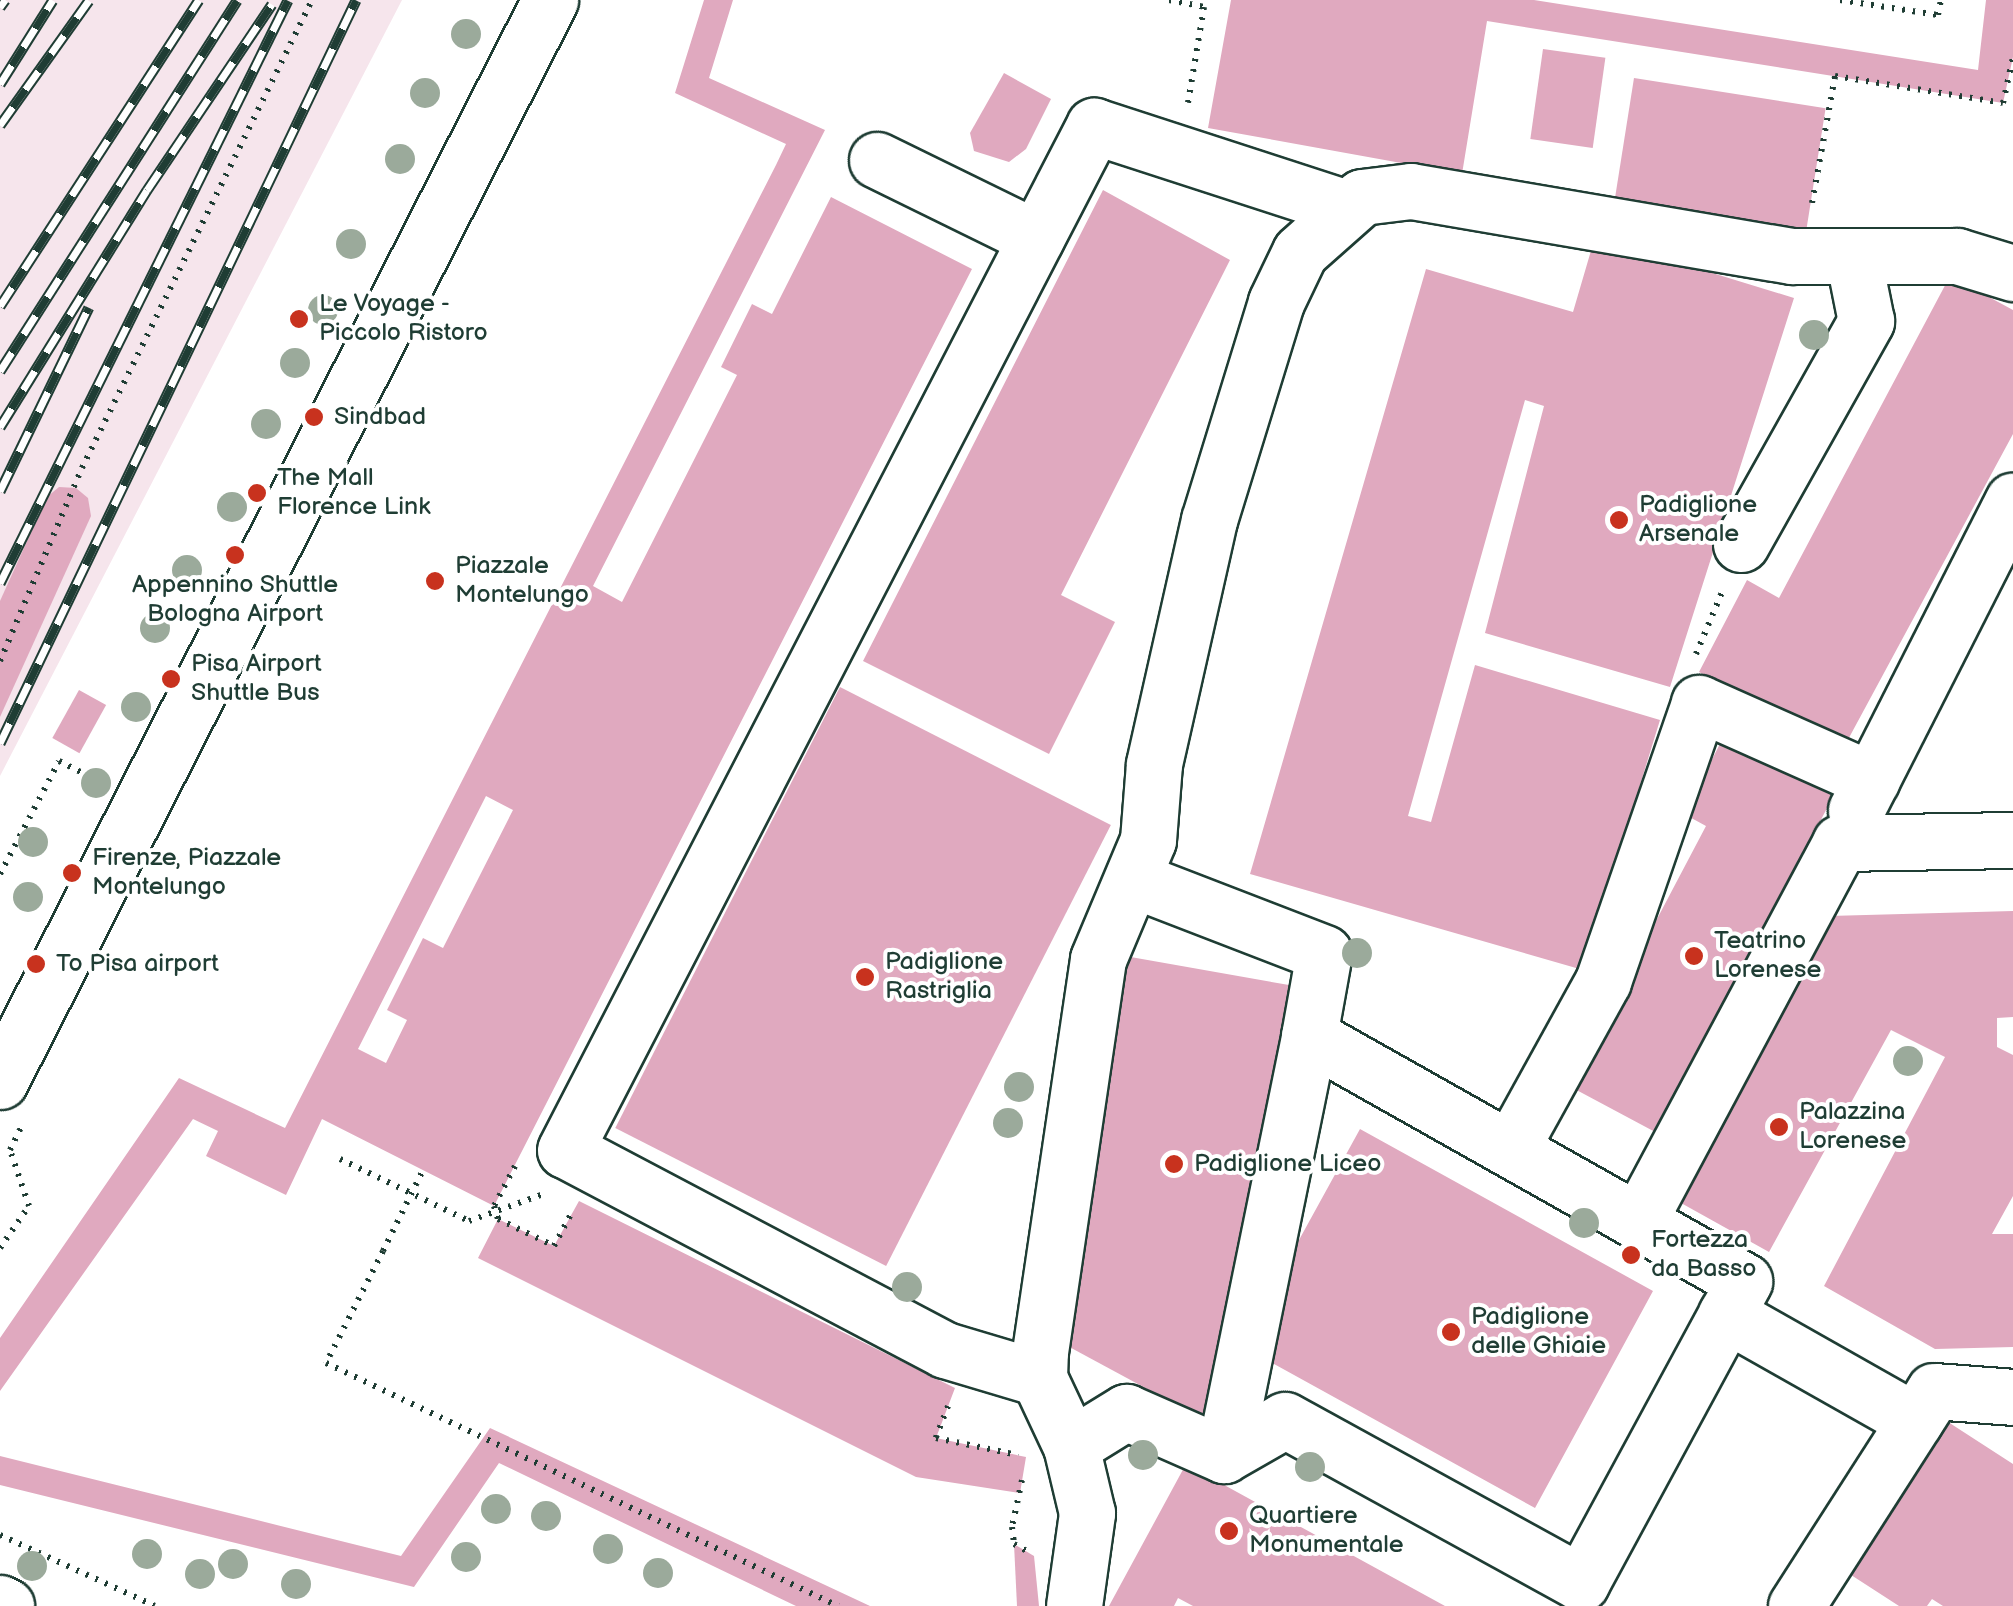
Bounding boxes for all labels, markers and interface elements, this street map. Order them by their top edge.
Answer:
place label: Le Voyage - Piccolo Ristoro [319,290,488,349]
marker: Le Voyage - Piccolo Ristoro [288,308,310,330]
place label: Sindbad [334,402,426,432]
marker: Sindbad [303,406,325,428]
place label: The Mall Florence Link [277,464,430,523]
marker: The Mall Florence Link [246,482,268,504]
place label: Padiglione Arsenale [1639,491,1757,550]
marker: Padiglione Arsenale [1608,509,1630,531]
marker: Appennino Shuttle Bologna Airport [224,544,246,566]
place label: Piazzale Montelungo [455,552,589,611]
marker: Piazzale Montelungo [424,570,446,592]
place label: Appennino Shuttle Bologna Airport [132,571,338,630]
place label: Pisa Airport Shuttle Bus [191,650,322,709]
marker: Pisa Airport Shuttle Bus [160,668,182,690]
place label: Firenze, Piazzale Montelungo [92,844,281,903]
marker: Firenze, Piazzale Montelungo [61,862,83,884]
place label: Teatrino Lorenese [1714,927,1821,986]
marker: Teatrino Lorenese [1683,945,1705,967]
place label: Padiglione Rastriglia [885,948,1003,1007]
place label: To Pisa airport [56,949,219,979]
marker: To Pisa airport [25,953,47,975]
marker: Padiglione Rastriglia [854,966,876,988]
place label: Palazzina Lorenese [1799,1098,1906,1157]
marker: Palazzina Lorenese [1768,1116,1790,1138]
place label: Padiglione Liceo [1194,1149,1381,1179]
marker: Padiglione Liceo [1163,1153,1185,1175]
place label: Fortezza da Basso [1651,1226,1756,1285]
marker: Fortezza da Basso [1620,1244,1642,1266]
place label: Padiglione delle Ghiaie [1471,1303,1606,1362]
marker: Padiglione delle Ghiaie [1440,1321,1462,1343]
place label: Quartiere Monumentale [1249,1502,1404,1561]
marker: Quartiere Monumentale [1218,1520,1240,1542]

